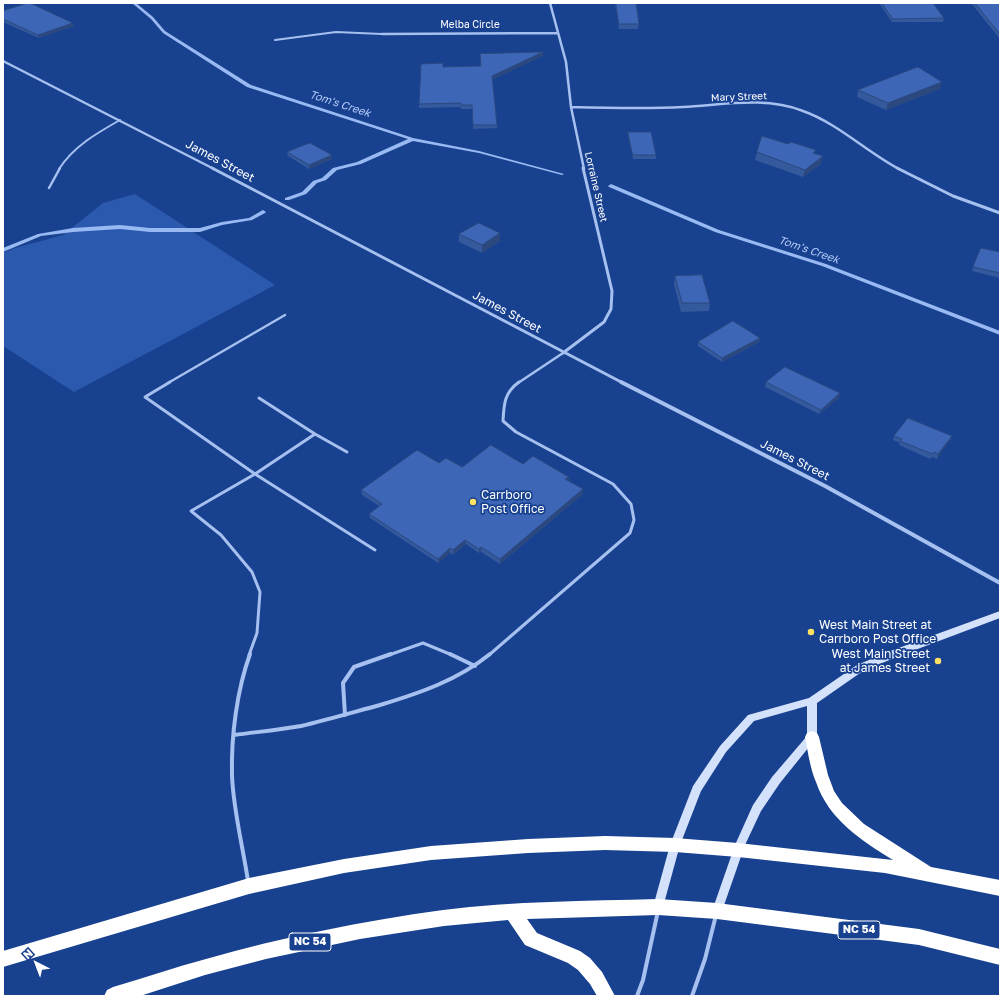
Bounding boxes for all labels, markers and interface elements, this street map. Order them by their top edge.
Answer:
street label: Melba Circle [440,19,500,31]
water label: Tom's Creek [308,88,372,120]
street label: Mary Street [711,90,767,104]
street label: James Street [183,137,257,185]
street label: Lorraine Street [582,151,610,223]
water label: Tom's Creek [777,233,841,267]
street label: James Street [470,288,544,336]
street label: James Street [758,436,832,484]
place label: Carrboro Post Office [481,488,545,516]
marker: Carrboro Post Office [468,497,478,507]
place label: West Main Street at Carrboro Post Office [819,618,936,646]
marker: West Main Street at Carrboro Post Office [806,627,816,637]
place label: West Main Street at James Street [832,647,930,675]
marker: West Main Street at James Street [933,656,943,666]
road number: NC 54 [838,921,880,939]
road number: NC 54 [289,933,331,951]
north arrow [16,943,56,983]
text: N [20,946,35,961]

